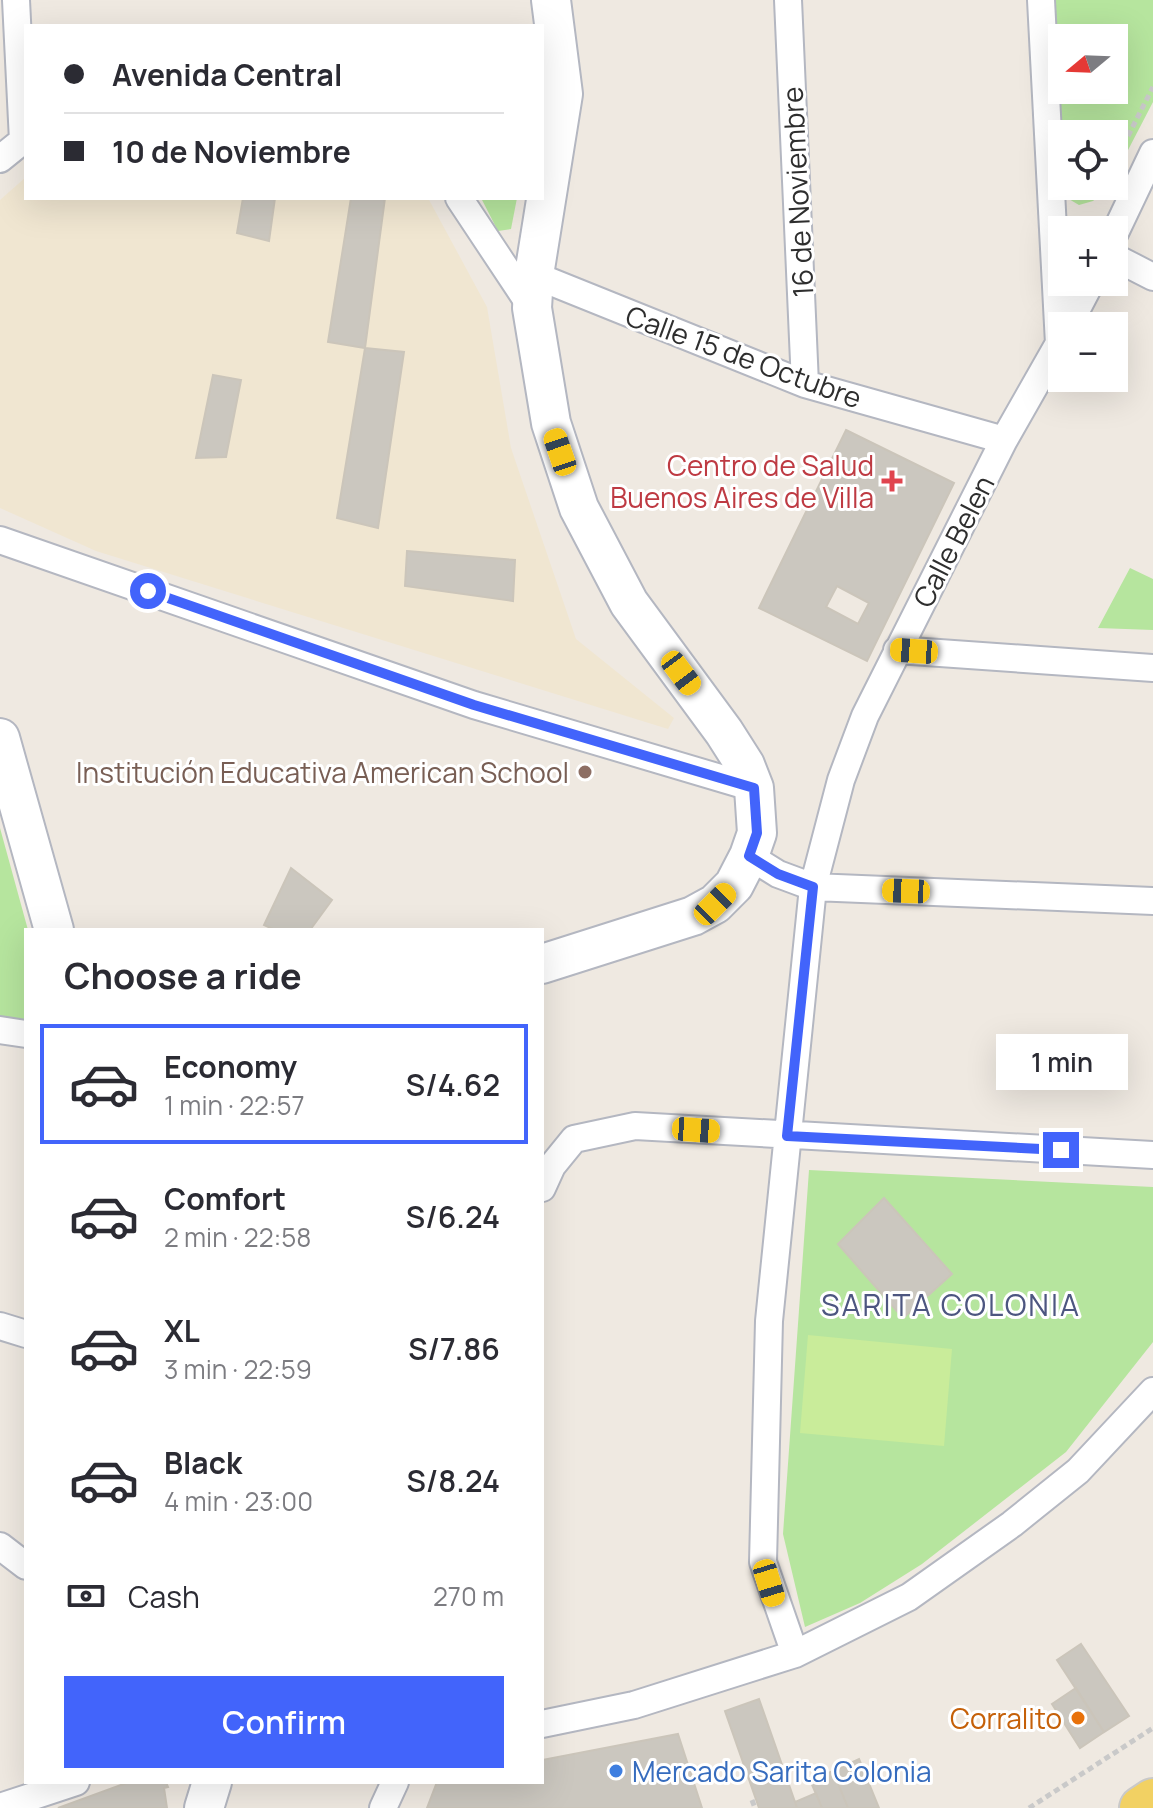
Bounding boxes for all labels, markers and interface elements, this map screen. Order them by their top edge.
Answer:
north arrow [1048,24,1128,104]
map controls [1048,24,1128,392]
text: Avenida Central [112,54,342,95]
street label: 16 de Noviembre [773,86,821,298]
button: locate [1048,120,1128,200]
text: 10 de Noviembre [112,131,351,172]
button: + [1048,216,1128,296]
street label: Calle 15 de Octubre [621,296,867,416]
button: − [1048,312,1128,392]
car [541,425,579,479]
place label: Centro de Salud Buenos Aires de Villa [610,446,874,516]
street label: Calle Belen [904,469,1002,613]
marker: Centro de Salud Buenos Aires de Villa [881,470,903,492]
route start [130,573,166,609]
car [889,637,939,665]
car [657,647,705,699]
place label: Institución Educativa American School [76,753,569,791]
marker: Institución Educativa American School [576,763,594,781]
car [882,878,930,904]
car [690,879,740,929]
text: Choose a ride [64,951,302,1000]
callout: 1 min [995,1034,1127,1090]
text: 1 min [1031,1044,1093,1080]
text: Economy [164,1046,297,1087]
icon: car [68,1048,140,1120]
text: S/4.62 [406,1064,500,1105]
text: 1 min · 22:57 [164,1087,305,1123]
car [671,1116,721,1144]
route end [1043,1132,1079,1168]
text: Comfort [164,1178,286,1219]
icon: car [68,1180,140,1252]
text: S/6.24 [406,1196,500,1237]
text: 2 min · 22:58 [164,1219,311,1255]
district label: SARITA COLONIA [821,1284,1081,1325]
text: XL [164,1310,200,1351]
icon: car [68,1312,140,1384]
text: S/7.86 [408,1328,500,1369]
text: 3 min · 22:59 [164,1351,312,1387]
text: Black [164,1442,242,1483]
icon: car [68,1444,140,1516]
text: S/8.24 [406,1460,500,1501]
text: 4 min · 23:00 [164,1483,313,1519]
car [751,1557,787,1609]
icon: cash [64,1574,108,1618]
text: Cash [128,1576,200,1617]
text: 270 m [433,1578,504,1614]
button: Confirm [64,1676,504,1768]
place label: Corralito [950,1699,1062,1737]
marker: Corralito [1069,1709,1087,1727]
place label: Mercado Sarita Colonia [632,1752,932,1790]
marker: Mercado Sarita Colonia [607,1762,625,1780]

